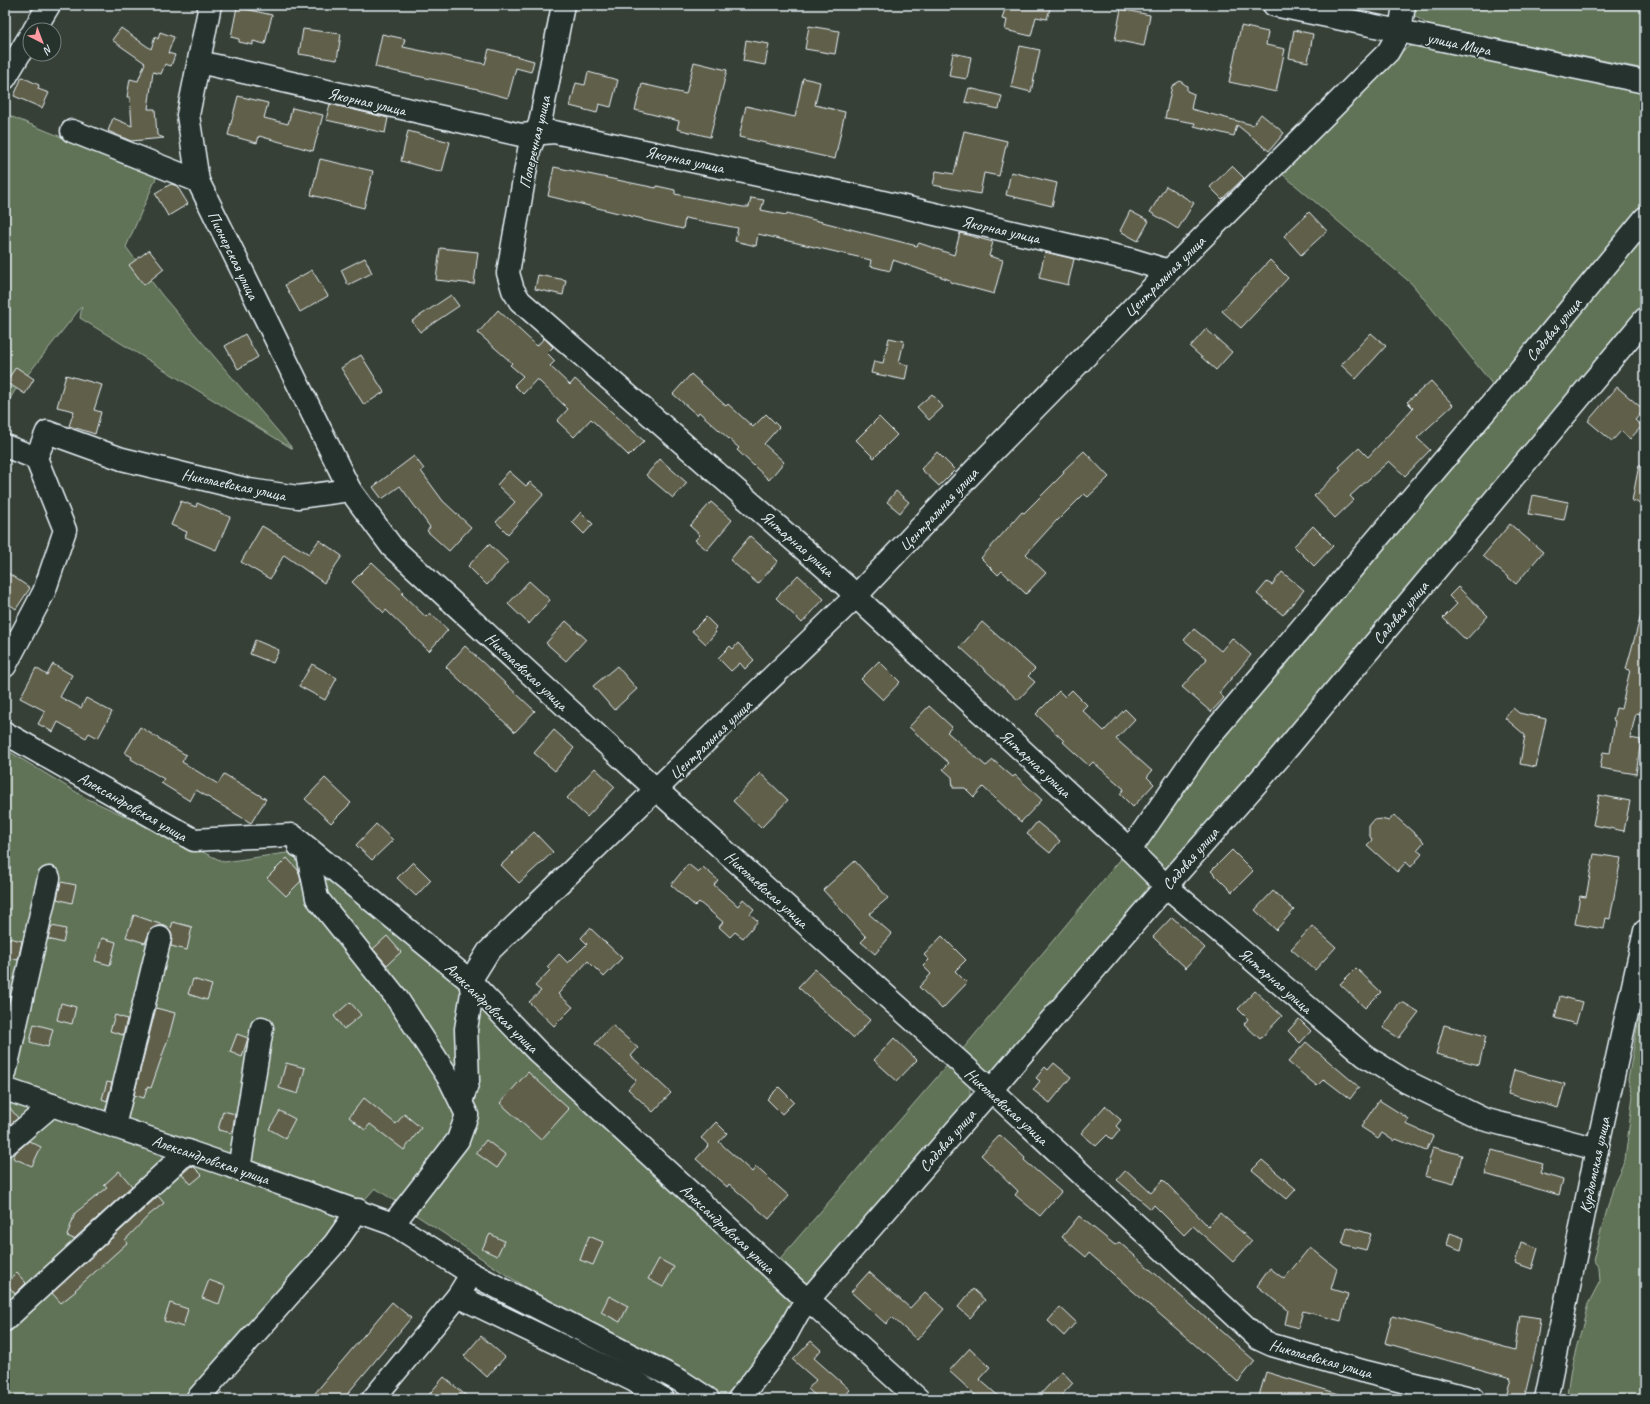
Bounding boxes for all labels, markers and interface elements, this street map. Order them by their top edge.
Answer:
north arrow [22,22,62,62]
street label: улица Мира [1424,27,1494,61]
text: N [40,42,56,58]
street label: Якорная улица [326,83,409,121]
street label: Поперечная улица [515,93,556,190]
street label: Якорная улица [644,142,727,178]
street label: Пионерская улица [203,208,264,304]
street label: Якорная улица [960,211,1043,249]
street label: Центральная улица [1120,231,1210,322]
street label: Садовая улица [1521,293,1587,365]
street label: Центральная улица [895,463,983,556]
street label: Николаевская улица [180,464,289,506]
street label: Янтарная улица [757,506,839,582]
street label: Садовая улица [1368,576,1434,648]
street label: Николаевская улица [481,628,573,716]
street label: Центральная улица [665,695,757,784]
street label: Янтарная улица [995,725,1076,803]
street label: Александровская улица [75,768,192,847]
street label: Садовая улица [1158,822,1224,894]
street label: Николаевская улица [720,847,813,933]
street label: Янтарная улица [1235,943,1317,1019]
street label: Александровская улица [440,958,543,1058]
street label: Николаевская улица [960,1064,1053,1150]
street label: Садовая улица [915,1104,981,1176]
street label: Курдюмская улица [1575,1114,1615,1215]
street label: Александровская улица [150,1131,273,1190]
street label: Александровская улица [676,1180,780,1279]
street label: Николаевская улица [1267,1335,1376,1384]

